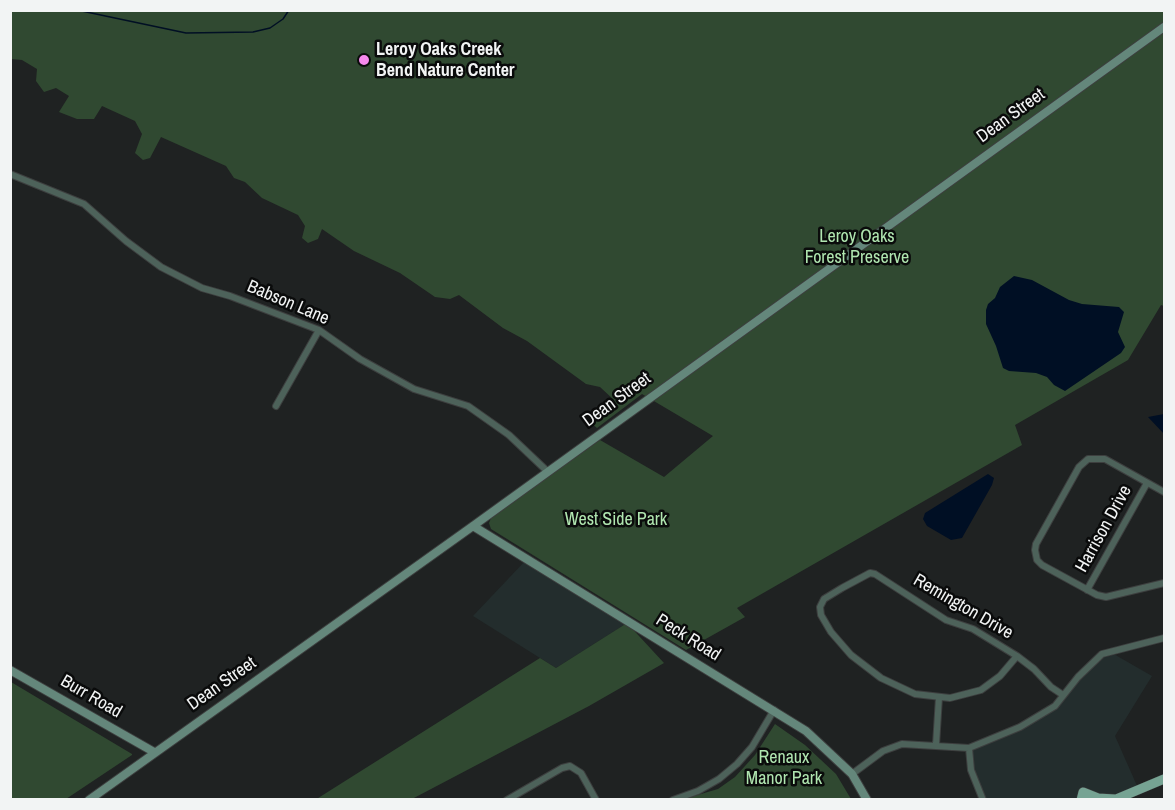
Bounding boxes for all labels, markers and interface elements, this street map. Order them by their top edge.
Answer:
place label: Leroy Oaks Creek Bend Nature Center [376,39,515,82]
marker: Leroy Oaks Creek Bend Nature Center [357,53,371,67]
street label: Dean Street [973,84,1049,148]
park label: Leroy Oaks Forest Preserve [805,226,909,268]
street label: Babson Lane [244,276,332,330]
street label: Dean Street [579,368,655,432]
street label: Harrison Drive [1071,482,1137,576]
park label: West Side Park [565,509,667,531]
street label: Remington Drive [909,570,1017,644]
street label: Peck Road [652,610,724,666]
street label: Dean Street [184,653,260,715]
street label: Burr Road [56,671,126,723]
park label: Renaux Manor Park [746,747,822,789]

